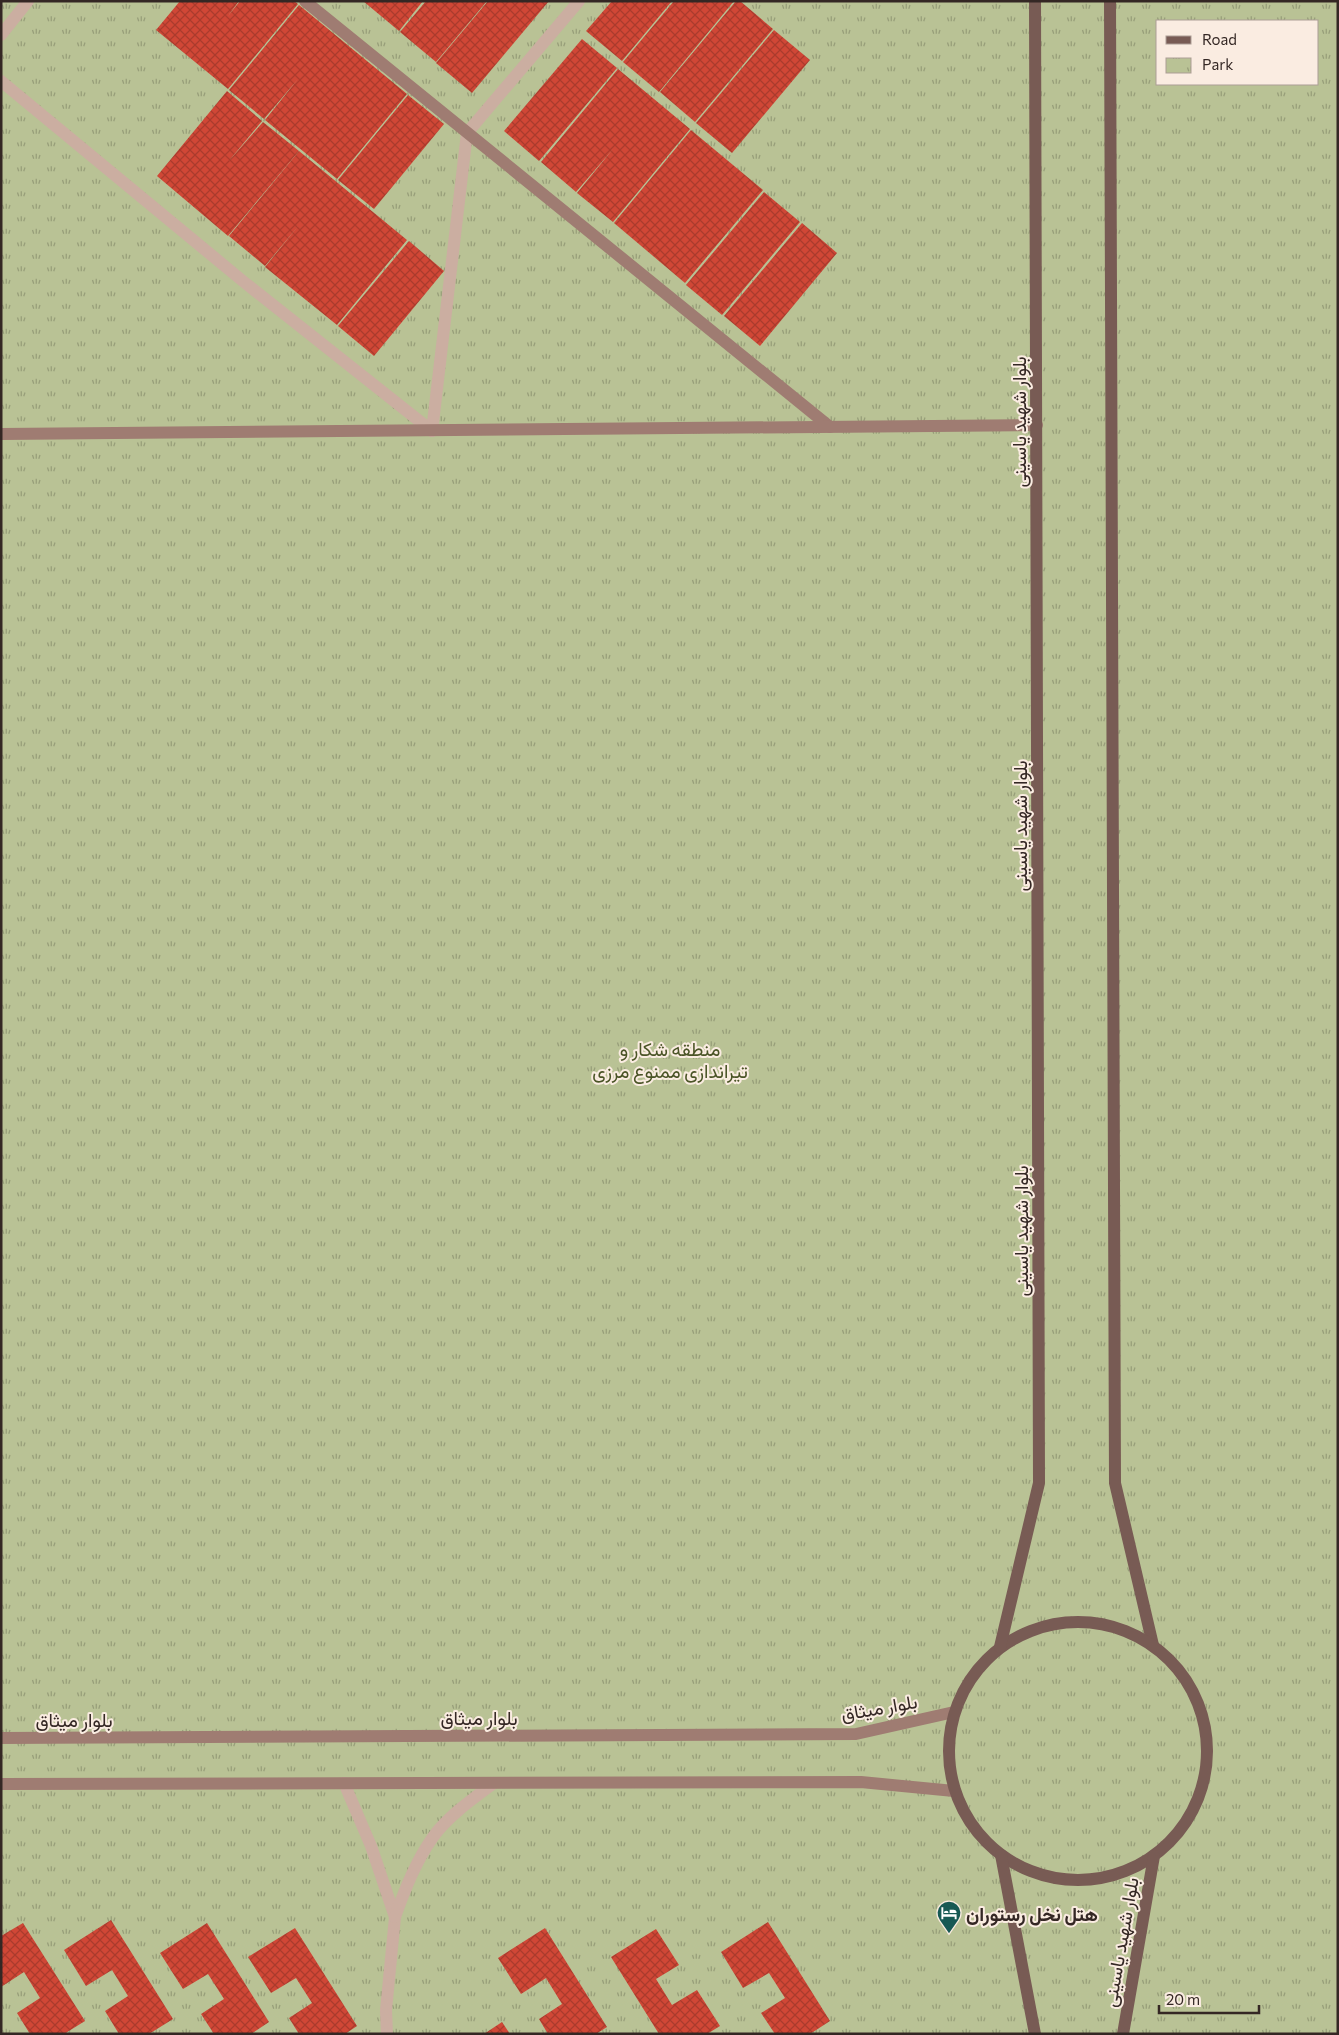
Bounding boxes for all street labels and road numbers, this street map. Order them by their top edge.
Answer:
street label: بلوار شهید یاسینی [1007,356,1031,488]
street label: بلوار شهید یاسینی [1008,760,1032,892]
street label: بلوار شهید یاسینی [1009,1165,1033,1297]
street label: بلوار میثاق [839,1689,919,1726]
street label: بلوار میثاق [440,1706,518,1730]
street label: بلوار میثاق [35,1708,113,1732]
street label: بلوار شهید یاسینی [1097,1875,1144,2009]

